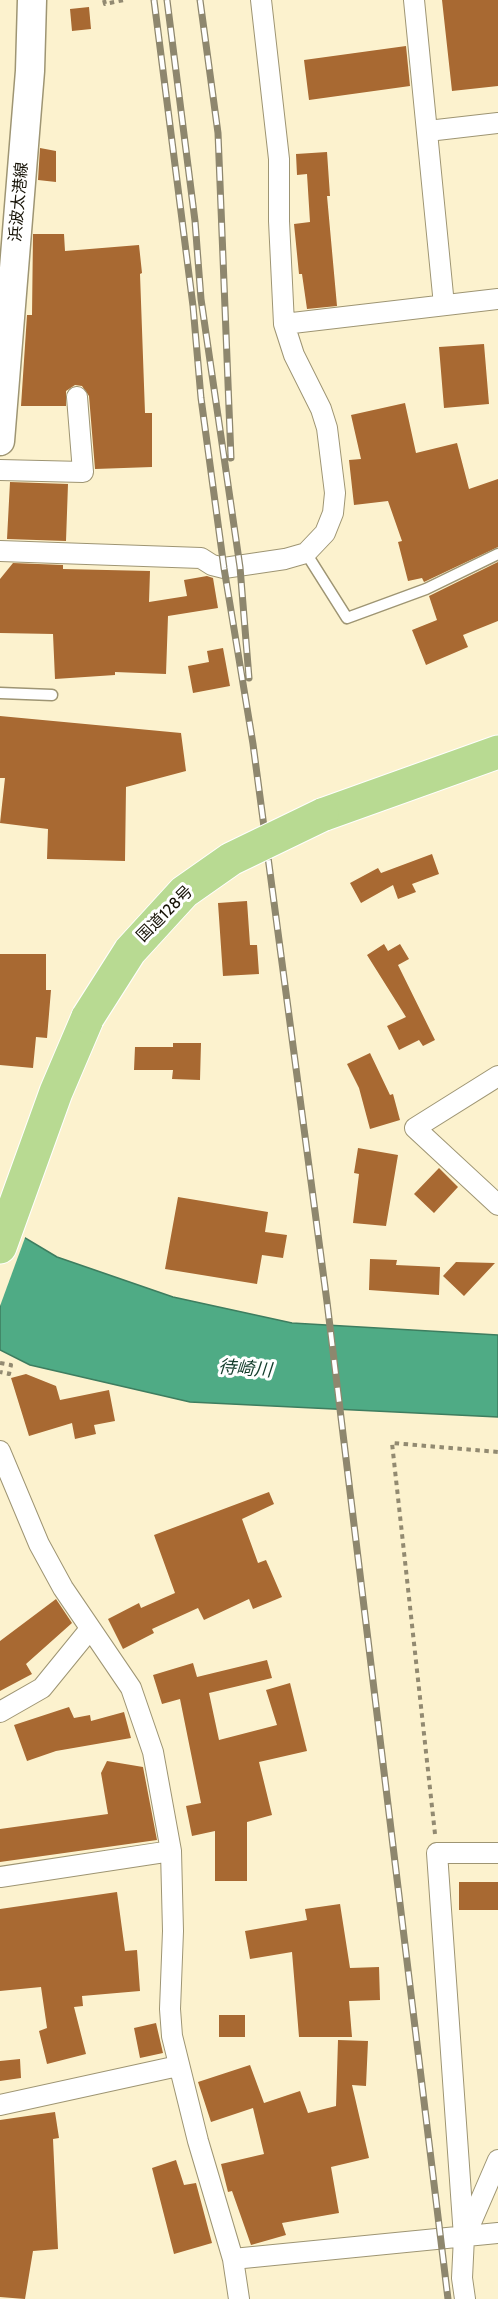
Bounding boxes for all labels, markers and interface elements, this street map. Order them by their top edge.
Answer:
street label: 浜波太港線 [6,161,32,243]
street label: 国道128号 [133,882,197,946]
water label: 待崎川 [217,1356,273,1382]

